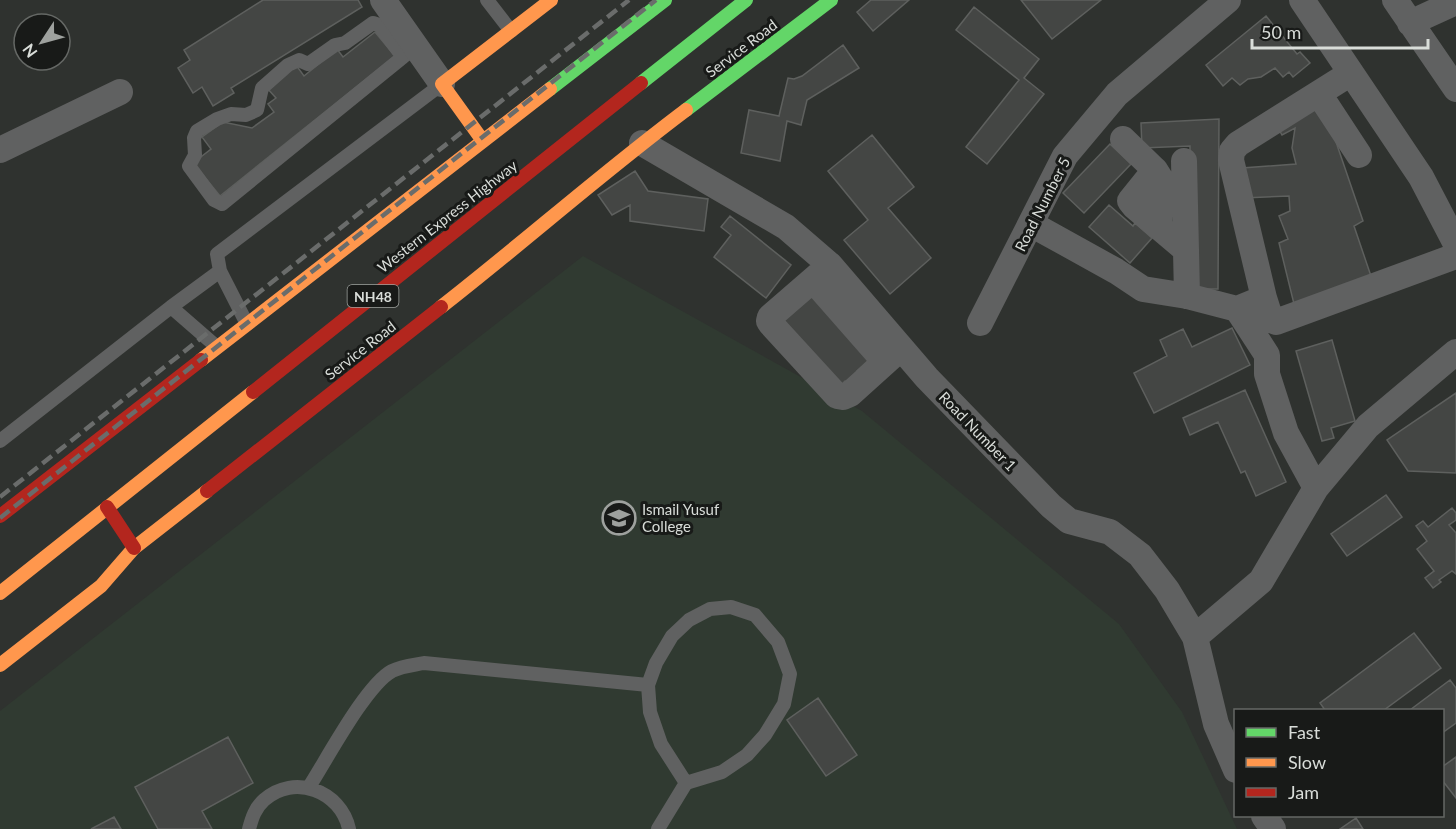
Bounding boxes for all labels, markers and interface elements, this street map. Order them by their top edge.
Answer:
north arrow [12,12,72,72]
scale bar [1252,12,1428,50]
street label: Service Road [702,15,780,81]
text: 50 m [1261,21,1301,43]
text: N [18,41,41,62]
street label: Road Number 5 [1011,154,1073,254]
street label: Western Express Highway [374,156,521,276]
road number: NH48 [348,285,398,307]
street label: Service Road [321,317,399,383]
street label: Road Number 1 [936,388,1020,474]
school or university icon: Ismail Yusuf College [601,500,637,536]
place label: Ismail Yusuf College [642,500,720,535]
legend [1234,709,1444,817]
text: Fast [1288,721,1321,743]
text: Slow [1288,751,1326,773]
text: Jam [1288,781,1319,803]

